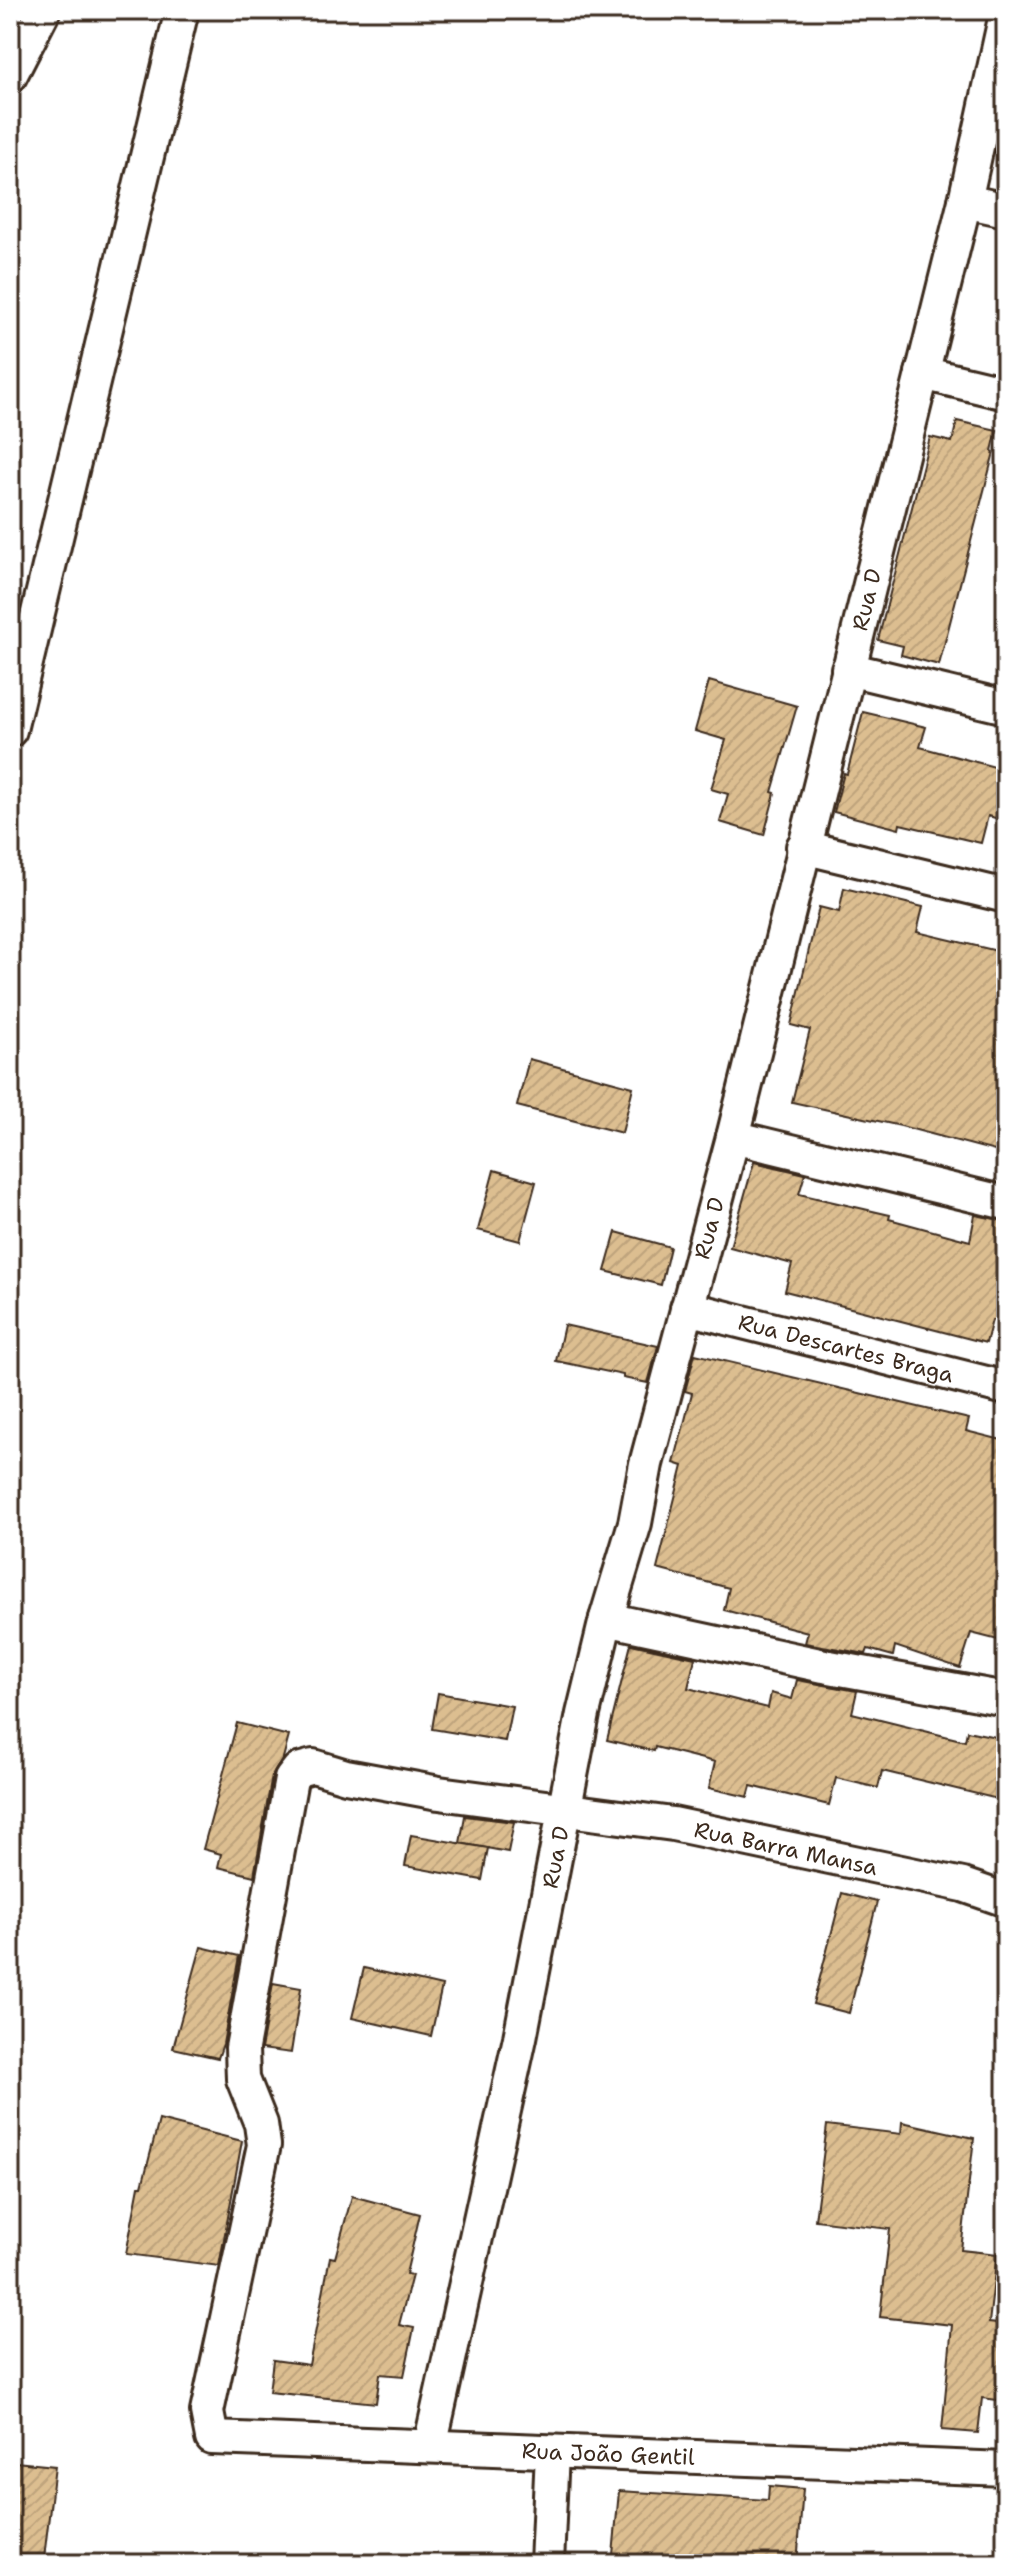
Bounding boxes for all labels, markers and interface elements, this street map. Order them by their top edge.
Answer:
street label: Rua D [845,566,888,634]
street label: Rua D [687,1194,731,1262]
street label: Rua Descartes Braga [735,1307,957,1389]
street label: Rua Barra Mansa [692,1815,881,1882]
street label: Rua D [535,1824,576,1891]
street label: Rua João Gentil [521,2436,696,2472]

